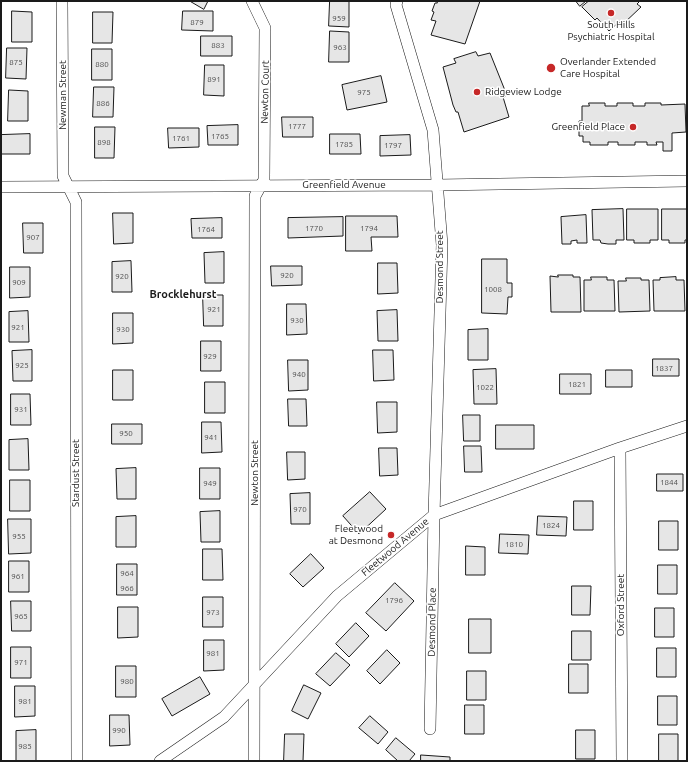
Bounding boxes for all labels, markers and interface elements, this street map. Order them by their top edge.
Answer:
marker: South Hills Psychiatric Hospital [606,8,616,18]
house number: 959 [332,13,346,23]
house number: 879 [190,17,204,27]
place label: South Hills Psychiatric Hospital [567,19,655,42]
house number: 883 [211,40,225,50]
house number: 963 [333,42,347,52]
place label: Overlander Extended Care Hospital [560,56,656,80]
house number: 875 [9,57,23,67]
house number: 880 [95,59,109,69]
street label: Newman Street [57,60,69,130]
street label: Newton Court [258,60,272,124]
marker: Overlander Extended Care Hospital [545,62,557,74]
house number: 891 [207,74,221,84]
place label: Ridgeview Lodge [485,86,562,98]
house number: 975 [357,87,371,97]
marker: Ridgeview Lodge [472,87,482,97]
house number: 886 [96,98,110,108]
house number: 1777 [288,121,306,131]
place label: Greenfield Place [551,121,625,133]
marker: Greenfield Place [628,122,638,132]
house number: 1765 [211,131,229,141]
house number: 1761 [172,133,190,143]
house number: 898 [97,137,111,147]
house number: 1785 [335,139,353,149]
house number: 1797 [384,140,402,150]
street label: Greenfield Avenue [302,179,386,191]
house number: 1770 [305,223,323,233]
house number: 1794 [360,223,378,233]
house number: 1764 [197,224,215,234]
street label: Desmond Street [434,230,446,304]
house number: 907 [26,232,40,242]
house number: 920 [280,270,294,280]
house number: 920 [115,271,129,281]
house number: 909 [12,277,26,287]
house number: 1008 [484,284,502,294]
district label: Brocklehurst [150,287,216,301]
house number: 921 [207,304,221,314]
house number: 930 [290,315,304,325]
house number: 921 [11,322,25,332]
house number: 930 [116,324,130,334]
house number: 929 [203,351,217,361]
house number: 925 [15,360,29,370]
house number: 1837 [655,363,673,373]
house number: 940 [292,369,306,379]
house number: 1821 [568,379,586,389]
house number: 1022 [476,382,494,392]
house number: 931 [14,404,28,414]
house number: 950 [119,428,133,438]
house number: 941 [204,432,218,442]
street label: Stardust Street [70,439,82,507]
street label: Newton Street [249,440,261,506]
house number: 1844 [660,477,678,487]
house number: 949 [203,478,217,488]
house number: 970 [293,504,307,514]
street label: Fleetwood Avenue [359,515,431,579]
house number: 1824 [542,520,560,530]
place label: Fleetwood at Desmond [329,523,383,546]
marker: Fleetwood at Desmond [386,530,396,540]
house number: 955 [12,531,26,541]
house number: 1810 [505,539,523,549]
house number: 964 [120,568,134,578]
house number: 961 [11,571,25,581]
street label: Oxford Street [615,574,627,636]
house number: 966 [120,583,134,593]
street label: Desmond Place [425,587,439,657]
house number: 1796 [385,595,403,605]
house number: 973 [206,607,220,617]
house number: 965 [14,611,28,621]
house number: 981 [206,648,220,658]
house number: 971 [14,657,28,667]
house number: 980 [120,676,134,686]
house number: 981 [18,696,32,706]
house number: 990 [112,725,126,735]
house number: 985 [18,741,32,751]

